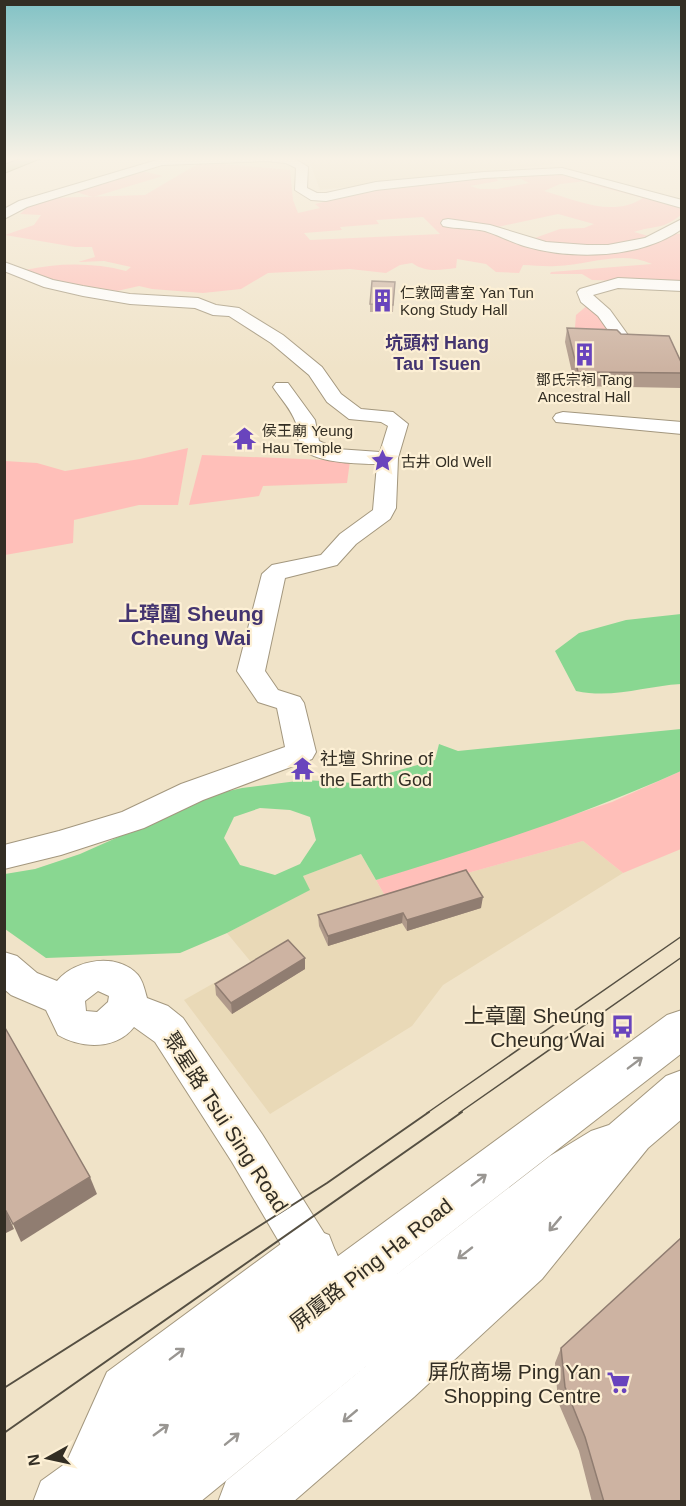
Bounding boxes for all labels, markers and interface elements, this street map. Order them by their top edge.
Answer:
place label: 仁敦岡書室 Yan Tun Kong Study Hall [400,284,534,318]
building icon: 仁敦岡書室 Yan Tun Kong Study Hall [369,288,395,314]
district label: 坑頭村 Hang Tau Tsuen [385,333,489,374]
building icon: 鄧氏宗祠 Tang Ancestral Hall [571,342,597,368]
place label: 鄧氏宗祠 Tang Ancestral Hall [536,371,632,405]
place label: 侯王廟 Yeung Hau Temple [262,422,353,456]
temple icon: 侯王廟 Yeung Hau Temple [231,426,257,452]
place icon: 古井 Old Well [370,448,396,474]
place label: 古井 Old Well [401,453,492,470]
district label: 上璋圍 Sheung Cheung Wai [118,602,264,649]
place label: 社壇 Shrine of the Earth God [320,749,434,790]
temple icon: 社壇 Shrine of the Earth God [289,756,315,782]
place label: 上章圍 Sheung Cheung Wai [464,1004,605,1051]
bus stop icon: 上章圍 Sheung Cheung Wai [610,1014,636,1040]
street label: 聚星路 Tsui Sing Road [159,1028,293,1216]
one-way arrow [627,1056,643,1069]
one-way arrow [471,1173,487,1186]
street label: 屏廈路 Ping Ha Road [285,1193,457,1335]
one-way arrow [548,1216,562,1231]
one-way arrow [458,1247,474,1260]
one-way arrow [169,1348,185,1360]
place label: 屏欣商場 Ping Yan Shopping Centre [428,1360,601,1407]
supermarket icon: 屏欣商場 Ping Yan Shopping Centre [606,1370,632,1396]
one-way arrow [343,1409,358,1423]
one-way arrow [152,1424,168,1436]
north arrow [18,1428,78,1488]
one-way arrow [224,1432,240,1445]
text: N [24,1453,43,1467]

